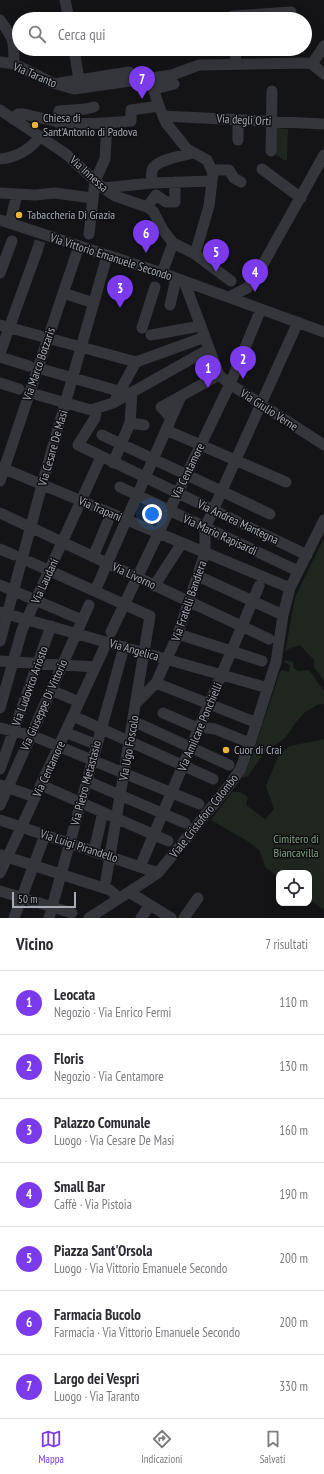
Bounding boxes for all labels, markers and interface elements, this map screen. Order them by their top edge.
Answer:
search box [12,12,312,56]
icon: search [26,23,48,45]
text: Cerca qui [58,25,106,44]
street label: Via Taranto [10,58,59,90]
pin: 7 [129,66,155,99]
place label: Chiesa di Sant'Antonio di Padova [43,110,138,139]
street label: Via degli Orti [215,111,272,128]
marker: Chiesa di Sant'Antonio di Padova [30,120,40,130]
street label: Via Innessa [66,152,112,195]
place label: Tabaccheria Di Grazia [27,207,115,222]
marker: Tabaccheria Di Grazia [14,210,24,220]
pin: 6 [133,220,159,253]
street label: Via Vittorio Emanuele Secondo [47,229,174,283]
pin: 5 [203,239,229,272]
pin: 4 [242,259,268,292]
pin: 3 [107,275,133,308]
street label: Via Marco Botzaris [19,325,58,403]
pin: 2 [230,346,256,379]
pin: 1 [195,355,221,388]
street label: Via Giulio Verne [237,385,301,434]
street label: Via Cesare De Masi [34,408,71,488]
street label: Via Centamore [167,440,208,502]
street label: Via Trapani [75,492,124,524]
street label: Via Andrea Mantegna [194,496,281,547]
your location [142,504,162,524]
street label: Via Mario Rapisardi [180,510,260,558]
street label: Via Laudani [27,556,62,607]
street label: Via Livorno [109,558,159,592]
street label: Via Fratelli Bandiera [167,558,209,644]
street label: Via Angelica [107,635,161,664]
street label: Via Ludovico Ariosto [8,644,51,729]
street label: Via Giuseppe Di Vittorio [16,657,70,754]
street label: Via Amilcare Ponchielli [174,680,225,774]
street label: Via Ugo Foscolo [115,714,142,783]
street label: Via Centamore [29,738,68,800]
street label: Via Pietro Metastasio [67,739,104,828]
place label: Cuor di Crai [234,742,282,757]
marker: Cuor di Crai [221,745,231,755]
street label: Viale Cristoforo Colombo [166,771,241,861]
street label: Via Luigi Pirandello [37,826,120,865]
park label: Cimitero di Biancavilla [273,831,319,860]
map controls [276,870,312,906]
button: locate [276,870,312,906]
scale bar [12,890,76,909]
text: 50 m [18,892,37,906]
text: Vicino [16,933,53,955]
text: 7 risultati [265,936,308,953]
text: Leocata [54,985,95,1004]
text: 1 [26,994,32,1011]
text: 110 m [279,994,308,1011]
text: Negozio · Via Enrico Fermi [54,1004,171,1021]
text: Floris [54,1049,84,1068]
text: 2 [26,1058,32,1075]
text: 130 m [279,1058,308,1075]
text: Negozio · Via Centamore [54,1068,164,1085]
text: Palazzo Comunale [54,1113,151,1132]
text: 3 [26,1122,32,1139]
text: 160 m [279,1122,308,1139]
text: Luogo · Via Cesare De Masi [54,1132,174,1149]
text: Small Bar [54,1177,105,1196]
text: 4 [26,1186,32,1203]
text: 190 m [279,1186,308,1203]
text: Caffè · Via Pistoia [54,1196,132,1213]
text: Piazza Sant'Orsola [54,1241,152,1260]
text: 5 [26,1250,32,1267]
text: 200 m [279,1250,308,1267]
text: Luogo · Via Vittorio Emanuele Secondo [54,1260,227,1277]
text: Farmacia Bucolo [54,1305,141,1324]
text: 6 [26,1314,32,1331]
text: 200 m [279,1314,308,1331]
text: Farmacia · Via Vittorio Emanuele Secondo [54,1324,240,1341]
text: Largo dei Vespri [54,1369,139,1388]
text: 7 [26,1378,32,1395]
text: 330 m [279,1378,308,1395]
text: Luogo · Via Taranto [54,1388,140,1405]
tab: Mappa [39,1428,64,1466]
tab: Indicazioni [141,1428,182,1466]
tab: Salvati [260,1428,285,1466]

